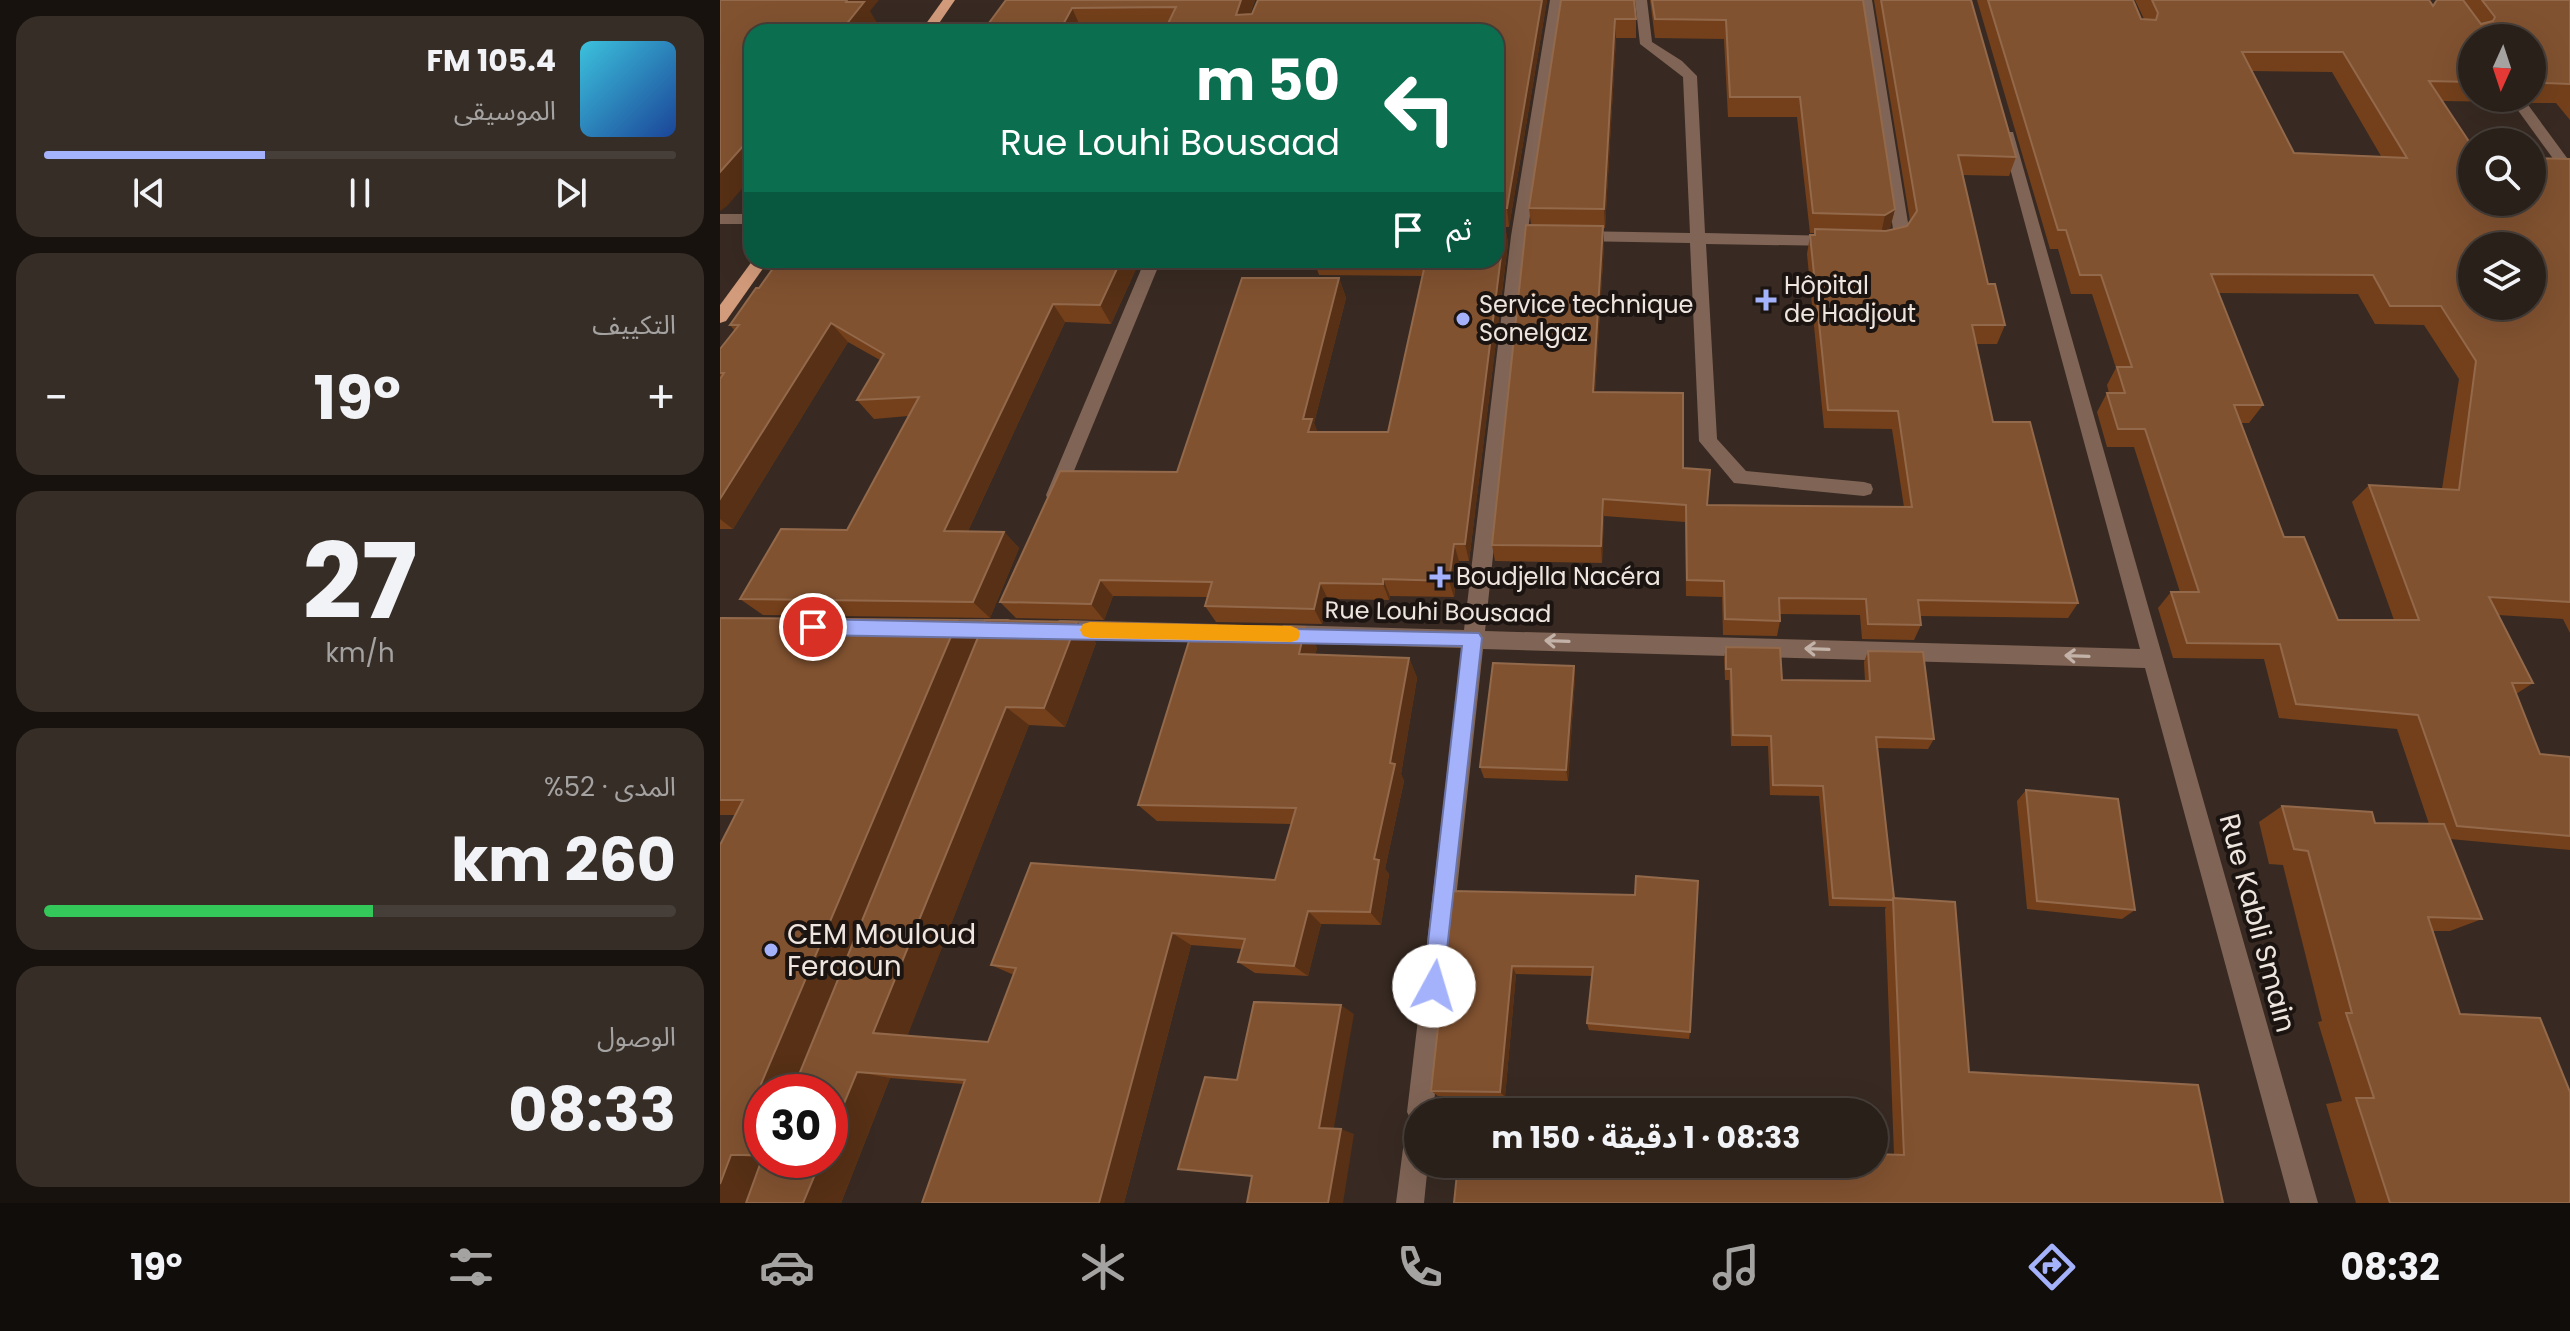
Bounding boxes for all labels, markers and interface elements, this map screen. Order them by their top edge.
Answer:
north arrow [2458,24,2546,112]
map controls [2458,24,2546,320]
text: 105.4 FM [427,39,556,82]
text: 50 m [1196,41,1340,120]
icon: left [1368,56,1472,160]
text: الموسيقى [454,93,556,129]
text: Rue Louhi Bousaad [1000,117,1340,168]
button: search [2458,128,2546,216]
icon: previous [127,171,171,215]
icon: pause [338,171,382,215]
icon: next [549,171,593,215]
icon: arrive [1386,208,1430,252]
text: ثم [1446,208,1472,251]
button: layers [2458,232,2546,320]
place label: Hôpital de Hadjout [1784,269,1916,330]
place label: Service technique Sonelgaz [1479,288,1693,349]
marker: Hôpital de Hadjout [1755,289,1777,311]
text: التكييف [592,307,676,343]
marker: Service technique Sonelgaz [1454,310,1472,328]
text: 19° [313,356,401,440]
text: − [44,367,68,428]
text: + [646,367,676,428]
text: 27 [302,509,418,654]
place label: Boudjella Nacéra [1456,560,1661,593]
marker: Boudjella Nacéra [1431,568,1449,586]
pin [779,593,847,661]
street label: Rue Louhi Bousaad [1324,593,1552,630]
icon: arrive [791,605,835,649]
one-way arrow [1544,633,1571,648]
text: km/h [325,635,395,671]
one-way arrow [1804,641,1831,656]
one-way arrow [2064,649,2091,664]
text: المدى · 52% [544,769,676,805]
street label: Rue Kabli Smain [2210,810,2305,1037]
text: 260 km [451,818,676,902]
place label: CEM Mouloud Feraoun [787,915,976,986]
marker: CEM Mouloud Feraoun [762,941,780,959]
position arrow [1392,944,1476,1028]
text: الوصول [597,1019,676,1055]
text: 08:33 [508,1068,676,1152]
speed limit sign: 30 [744,1074,848,1178]
text: 08:33 · 1 دقيقة · 150 m [1492,1116,1800,1159]
icon: filters [443,1239,499,1295]
icon: car [759,1239,815,1295]
icon: climate [1075,1239,1131,1295]
icon: phone [1392,1239,1448,1295]
icon: music [1708,1239,1764,1295]
icon: directions [2024,1239,2080,1295]
text: 19° [130,1242,183,1293]
text: 08:32 [2340,1242,2440,1293]

